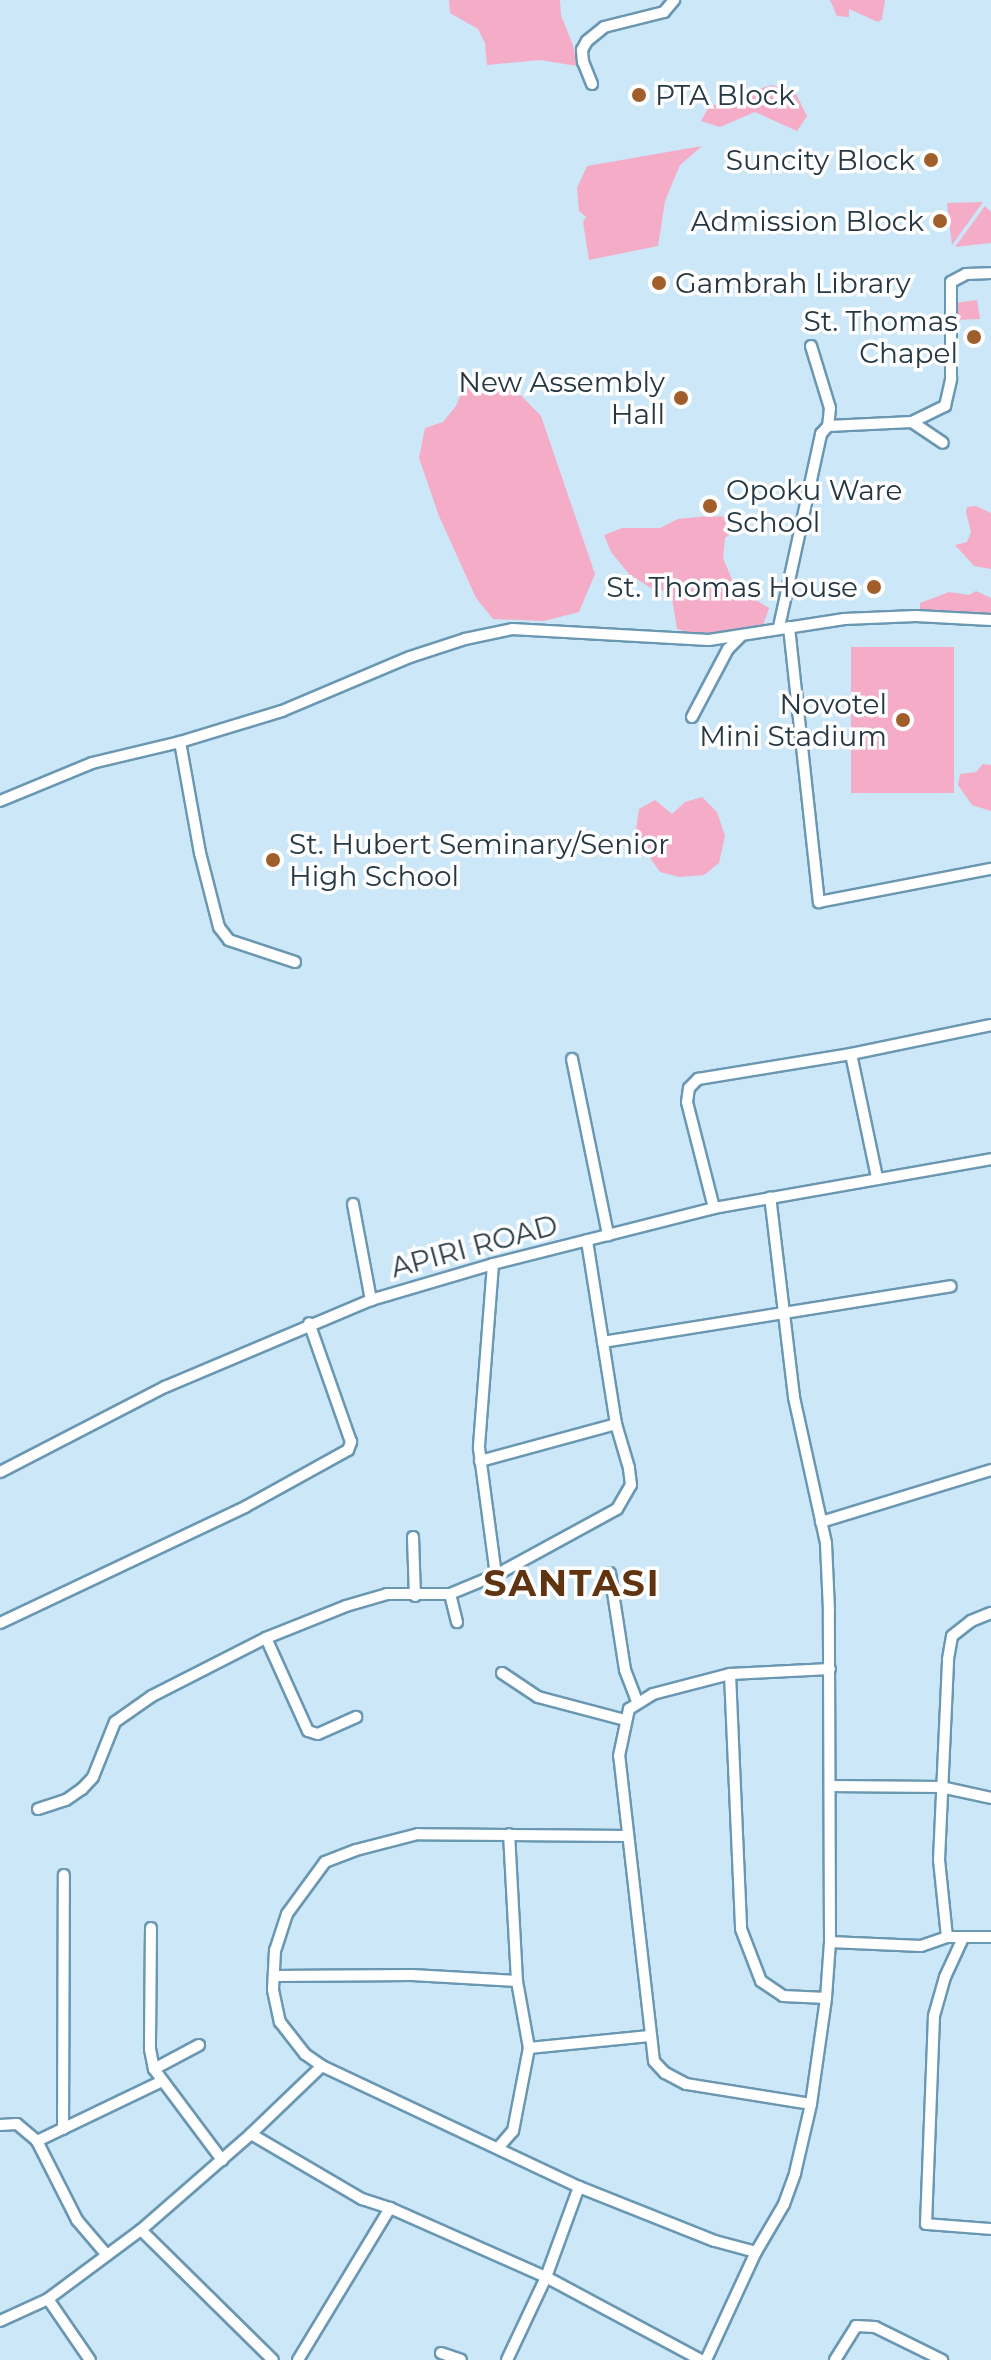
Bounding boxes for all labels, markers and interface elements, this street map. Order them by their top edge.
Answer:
place label: PTA Block [655,78,795,112]
marker: PTA Block [630,86,648,104]
place label: Suncity Block [726,143,915,177]
marker: Suncity Block [922,151,940,169]
place label: Admission Block [691,204,924,238]
marker: Admission Block [931,212,949,230]
place label: Gambrah Library [675,266,911,300]
marker: Gambrah Library [650,274,668,292]
place label: St. Thomas Chapel [803,304,958,370]
marker: St. Thomas Chapel [965,328,983,346]
place label: New Assembly Hall [458,365,665,431]
marker: New Assembly Hall [672,389,690,407]
place label: Opoku Ware School [726,473,903,539]
marker: Opoku Ware School [701,497,719,515]
place label: St. Thomas House [606,570,858,604]
marker: St. Thomas House [865,578,883,596]
place label: Novotel Mini Stadium [699,687,887,753]
marker: Novotel Mini Stadium [894,711,912,729]
place label: St. Hubert Seminary/Senior High School [289,827,669,893]
marker: St. Hubert Seminary/Senior High School [264,851,282,869]
street label: APIRI ROAD [387,1208,561,1284]
district label: SANTASI [484,1562,660,1606]

